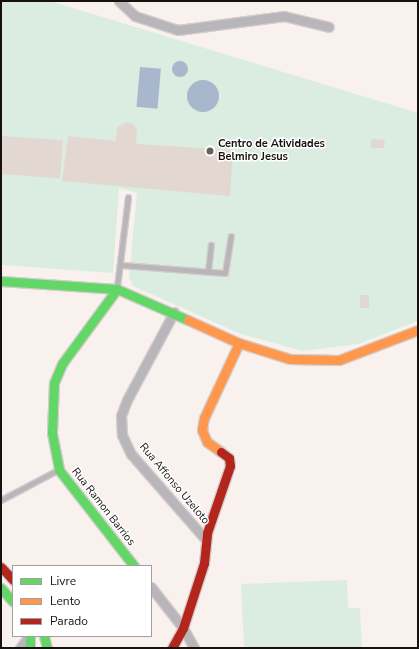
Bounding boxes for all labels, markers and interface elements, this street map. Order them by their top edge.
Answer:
place label: Centro de Atividades Belmiro Jesus [218,138,325,164]
marker: Centro de Atividades Belmiro Jesus [205,146,215,156]
street label: Rua Affonso Uzeloto [136,441,212,527]
street label: Rua Ramon Barrios [69,465,137,549]
legend [12,565,152,637]
text: Livre [50,573,76,589]
text: Lento [50,593,80,609]
text: Parado [50,613,88,629]

